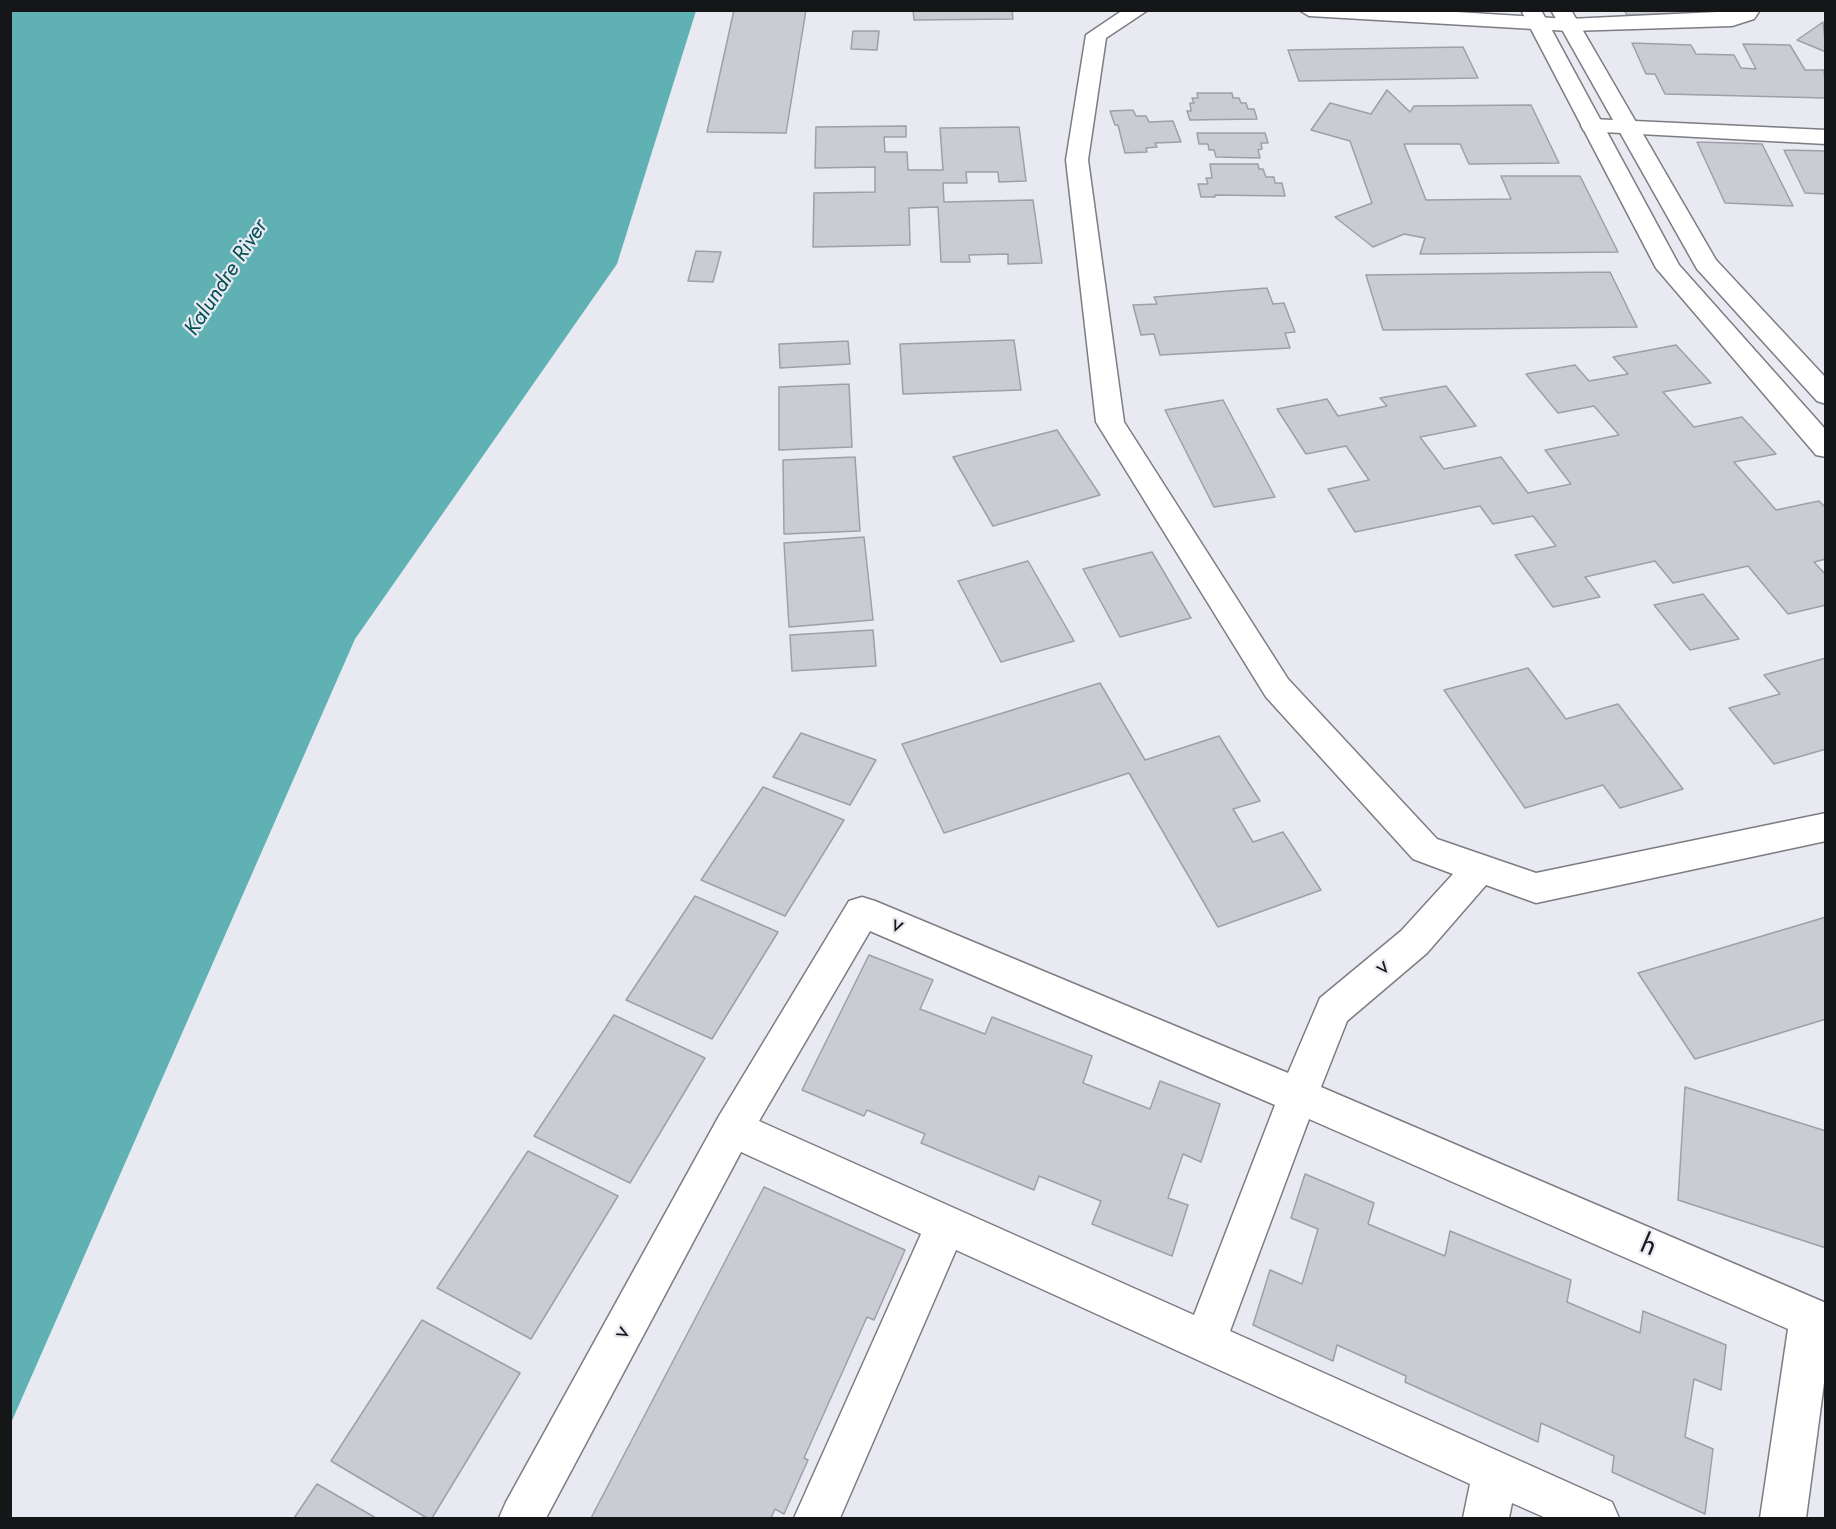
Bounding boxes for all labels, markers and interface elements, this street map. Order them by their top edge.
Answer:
water label: Kalundre River [180,215,274,341]
street label: v [887,911,907,941]
street label: v [1370,954,1396,982]
street label: h [1635,1229,1661,1265]
street label: v [608,1322,638,1344]

